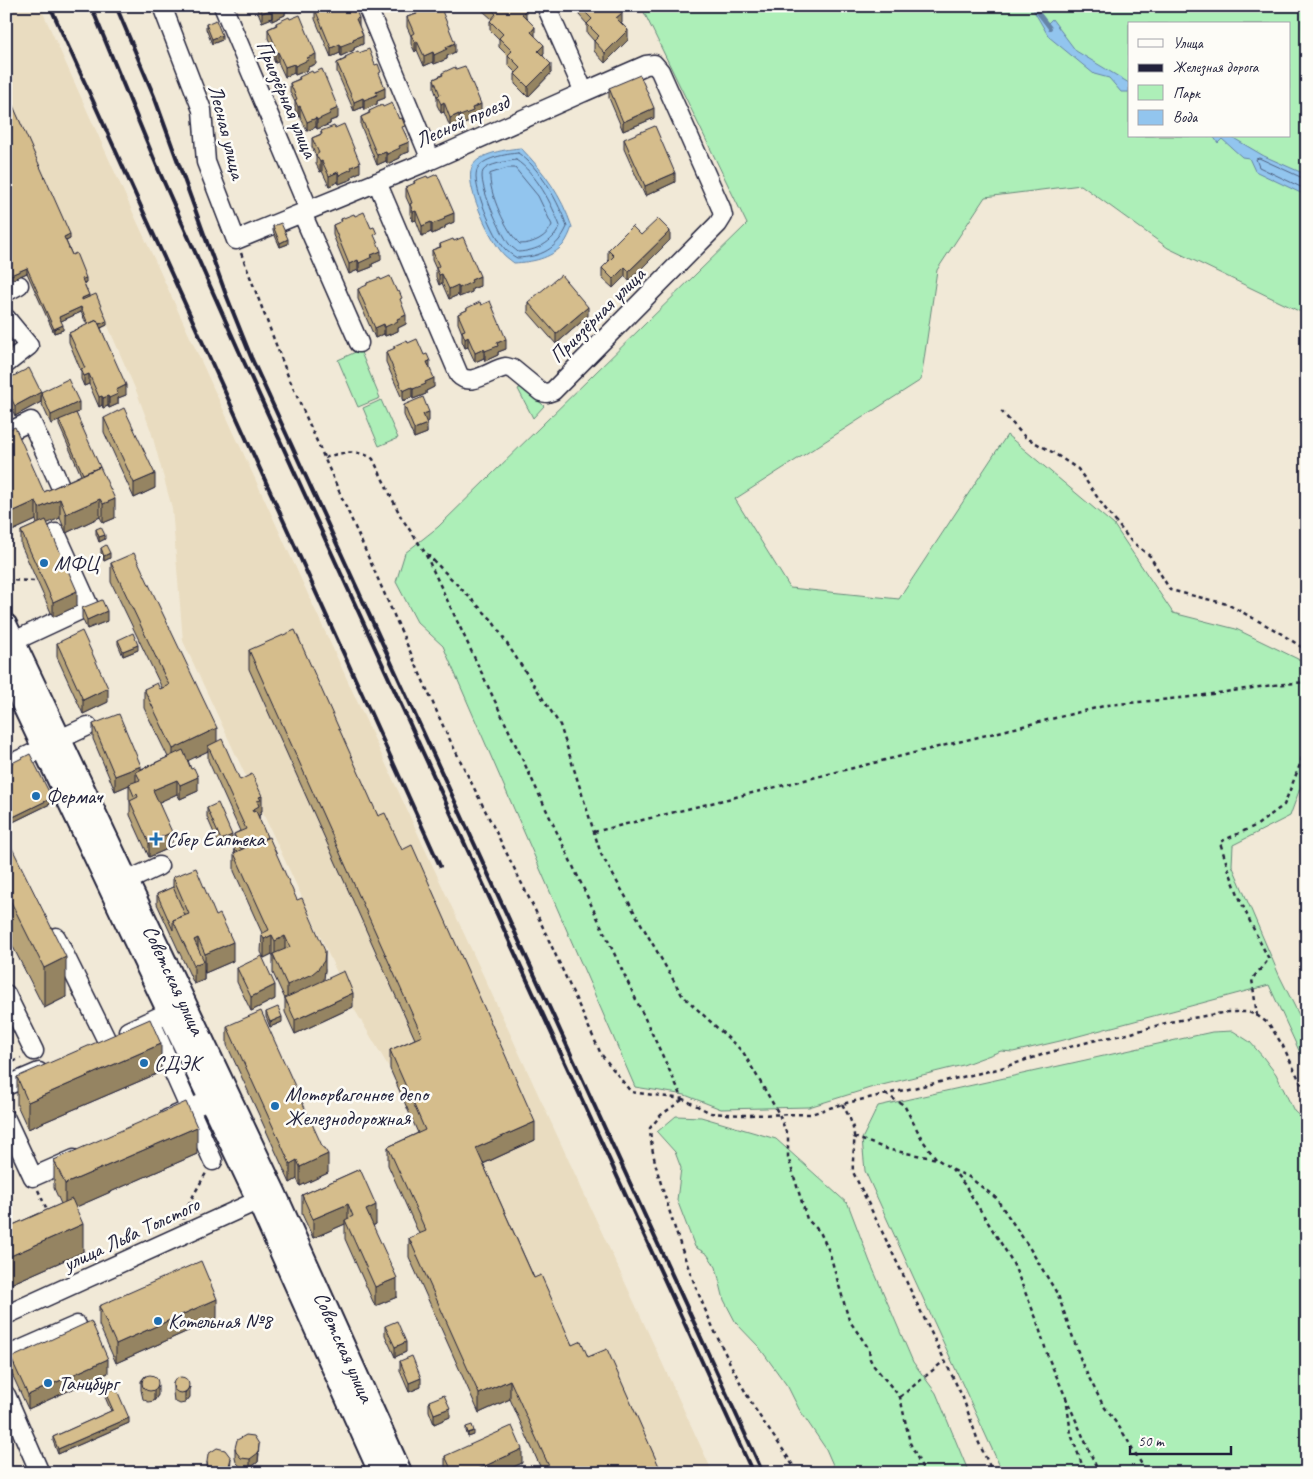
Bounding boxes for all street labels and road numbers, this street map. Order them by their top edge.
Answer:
street label: Приозёрная улица [251,36,324,163]
street label: Лесная улица [203,82,252,184]
street label: Лесной проезд [411,88,515,153]
street label: Приозёрная улица [544,261,651,368]
street label: Советская улица [137,921,212,1041]
street label: улица Льва Толстого [57,1190,205,1278]
street label: Советская улица [308,1288,381,1408]

